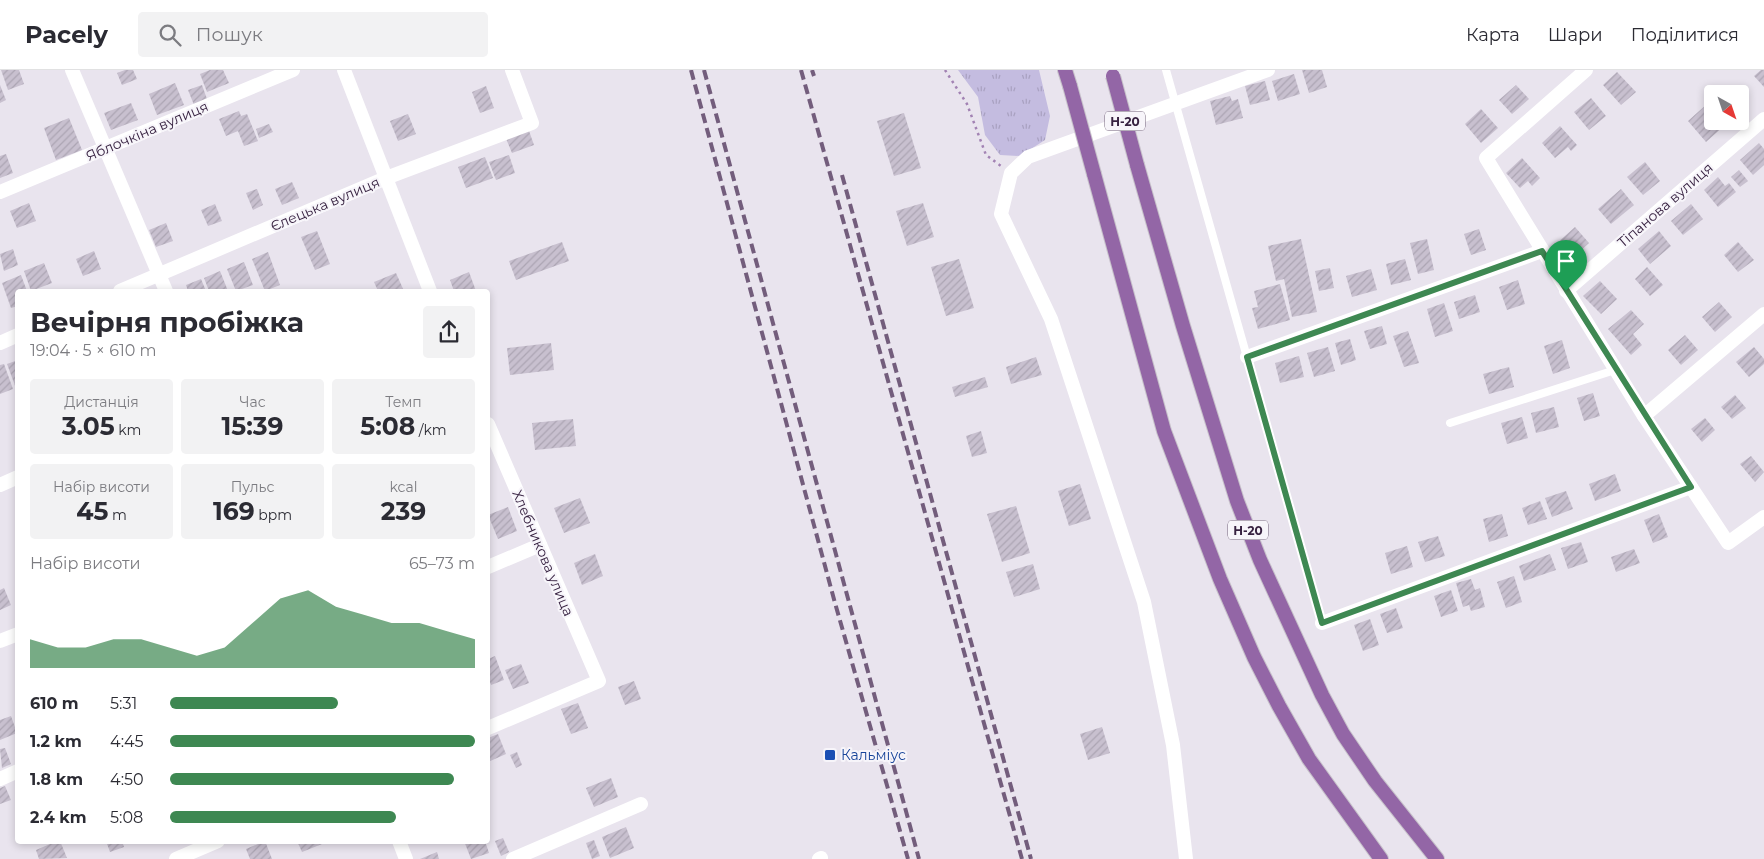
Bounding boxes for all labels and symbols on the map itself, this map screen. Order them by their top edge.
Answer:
north arrow [1704,85,1749,130]
street label: Яблочкіна вулиця [83,97,211,165]
road number: Н-20 [1105,111,1145,130]
street label: Тіпанова вулиця [1614,159,1716,251]
street label: Єлецька вулиця [268,173,382,235]
pin [1545,240,1587,291]
street label: Хлебникова улица [508,487,578,619]
road number: Н-20 [1228,520,1268,540]
place label: Кальміус [841,746,906,764]
marker: Кальміус [823,748,837,762]

